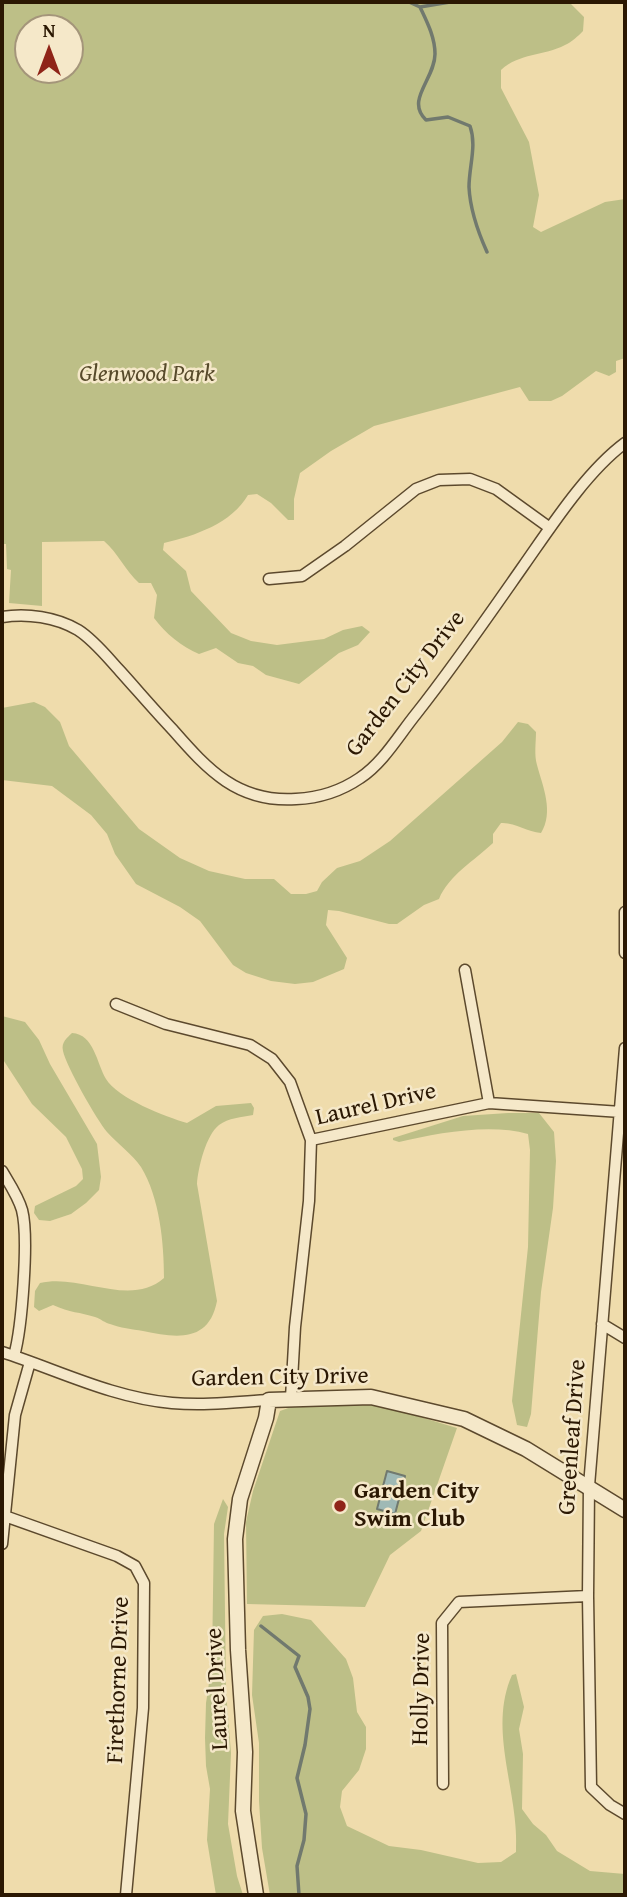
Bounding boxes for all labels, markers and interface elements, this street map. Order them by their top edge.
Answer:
north arrow [14,14,84,84]
text: N [43,16,55,44]
park label: Glenwood Park [79,361,215,389]
street label: Garden City Drive [340,605,472,763]
street label: Laurel Drive [313,1077,439,1133]
street label: Greenleaf Drive [553,1358,593,1516]
street label: Garden City Drive [191,1362,369,1394]
place label: Garden City Swim Club [354,1478,479,1534]
marker: Garden City Swim Club [332,1498,348,1514]
street label: Firethorne Drive [102,1596,136,1764]
street label: Laurel Drive [200,1627,236,1751]
street label: Holly Drive [407,1632,437,1746]

